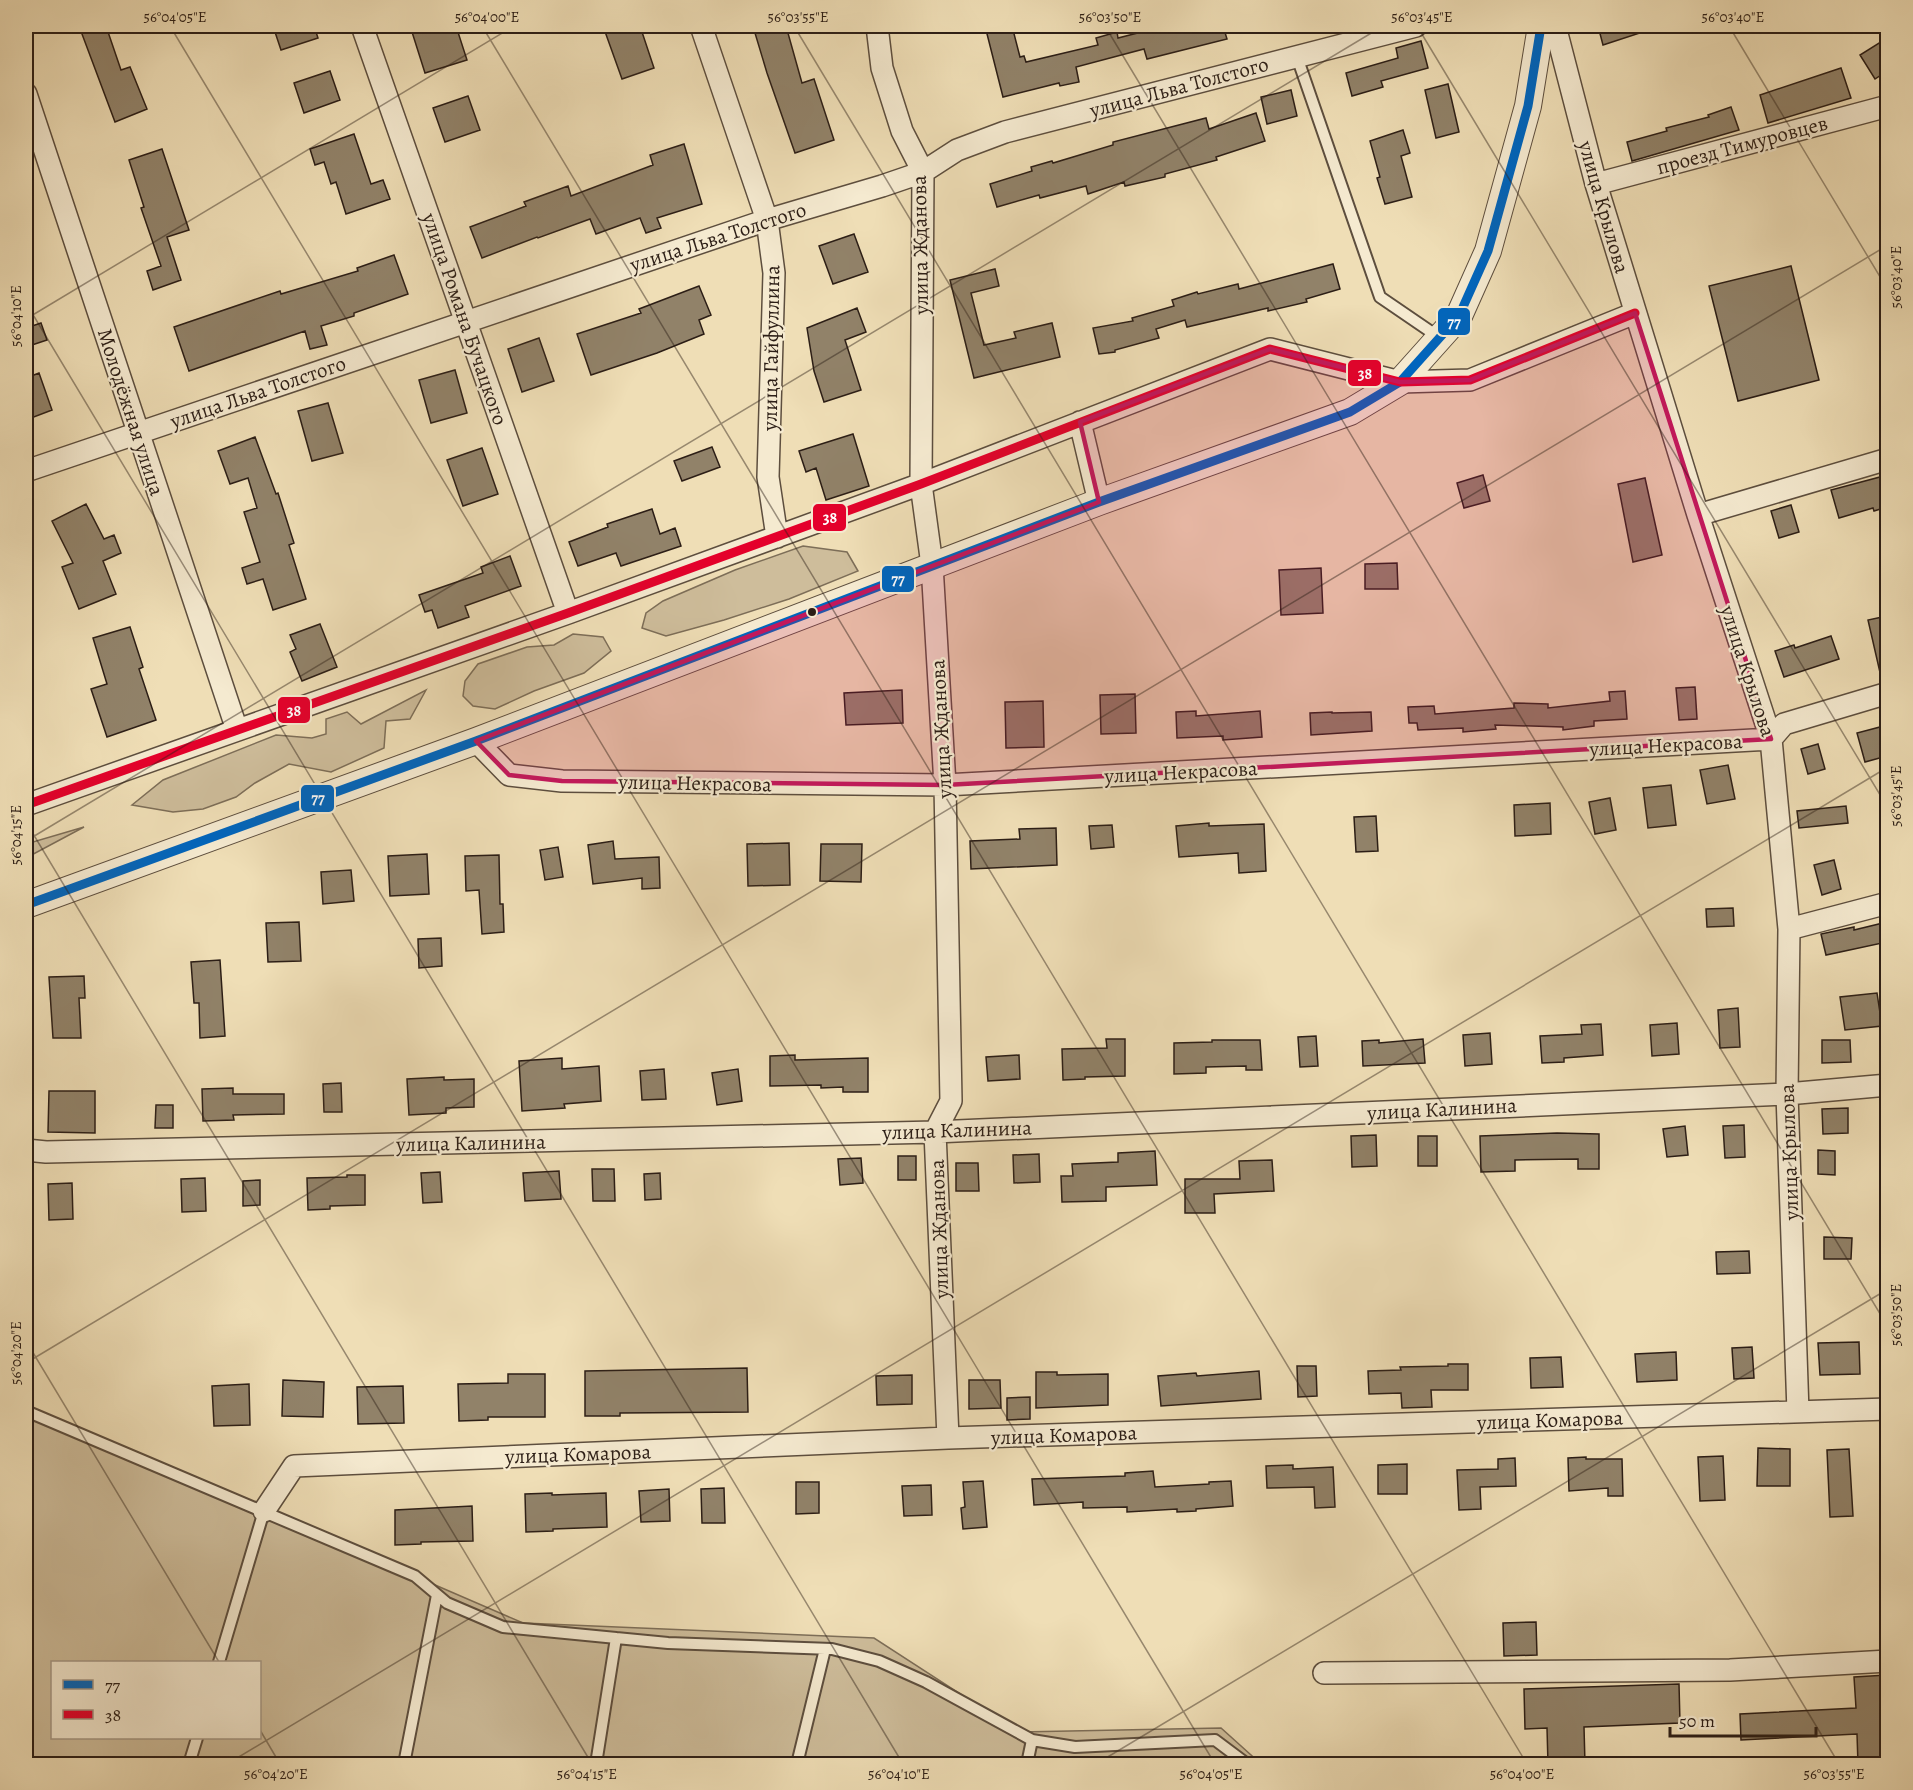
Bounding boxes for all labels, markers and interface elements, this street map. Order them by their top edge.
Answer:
text: 56°04'05"E [143,7,207,27]
text: 56°04'00"E [455,7,519,27]
text: 56°03'55"E [767,7,829,27]
text: 56°03'50"E [1079,7,1141,27]
text: 56°03'45"E [1391,7,1453,27]
text: 56°03'40"E [1702,7,1764,27]
street label: улица Льва Толстого [1086,50,1271,125]
street label: проезд Тимуровцев [1653,109,1831,181]
street label: улица Крылова [1571,137,1636,277]
street label: улица Жданова [905,175,935,316]
street label: улица Льва Толстого [625,195,810,279]
street label: улица Романа Бучацкого [415,208,515,429]
text: 56°03'40"E [1886,246,1906,308]
street label: улица Гайфуллина [756,265,786,432]
text: 56°04'10"E [6,285,26,347]
line badge: 77 [1437,307,1471,336]
text: 77 [1447,312,1461,334]
street label: Молодёжная улица [91,325,171,499]
street label: улица Льва Толстого [166,349,350,436]
line badge: 38 [1347,359,1382,387]
text: 38 [1358,363,1373,385]
line badge: 38 [812,503,847,532]
text: 38 [823,507,838,529]
line badge: 77 [881,565,915,593]
text: 77 [891,569,905,591]
street label: улица Крылова [1713,601,1783,741]
unlabelled marker [806,606,818,618]
street label: улица Жданова [923,658,959,800]
line badge: 38 [277,696,311,724]
text: 38 [287,700,302,722]
street label: улица Некрасова [1588,727,1744,763]
street label: улица Некрасова [1103,754,1259,790]
text: 56°03'45"E [1886,765,1906,827]
street label: улица Некрасова [617,768,772,798]
line badge: 77 [300,784,335,813]
text: 77 [311,788,325,810]
text: 56°04'15"E [6,805,26,865]
street label: улица Крылова [1773,1083,1805,1222]
street label: улица Калинина [1365,1091,1518,1127]
street label: улица Калинина [881,1113,1033,1147]
street label: улица Калинина [395,1128,546,1158]
street label: улица Жданова [923,1159,955,1300]
text: 56°03'50"E [1886,1284,1906,1346]
text: 56°04'20"E [6,1321,26,1385]
street label: улица Комарова [1475,1403,1624,1437]
street label: улица Комарова [989,1418,1138,1452]
street label: улица Комарова [503,1437,652,1471]
legend [51,1661,261,1739]
text: 77 [105,1673,121,1697]
scale bar [1670,1700,1816,1738]
text: 38 [105,1703,121,1727]
text: 50 m [1679,1709,1715,1733]
text: 56°04'20"E [244,1764,308,1784]
text: 56°04'15"E [557,1764,617,1784]
text: 56°04'10"E [868,1764,930,1784]
text: 56°04'05"E [1179,1764,1243,1784]
text: 56°04'00"E [1490,1764,1554,1784]
text: 56°03'55"E [1803,1764,1865,1784]

